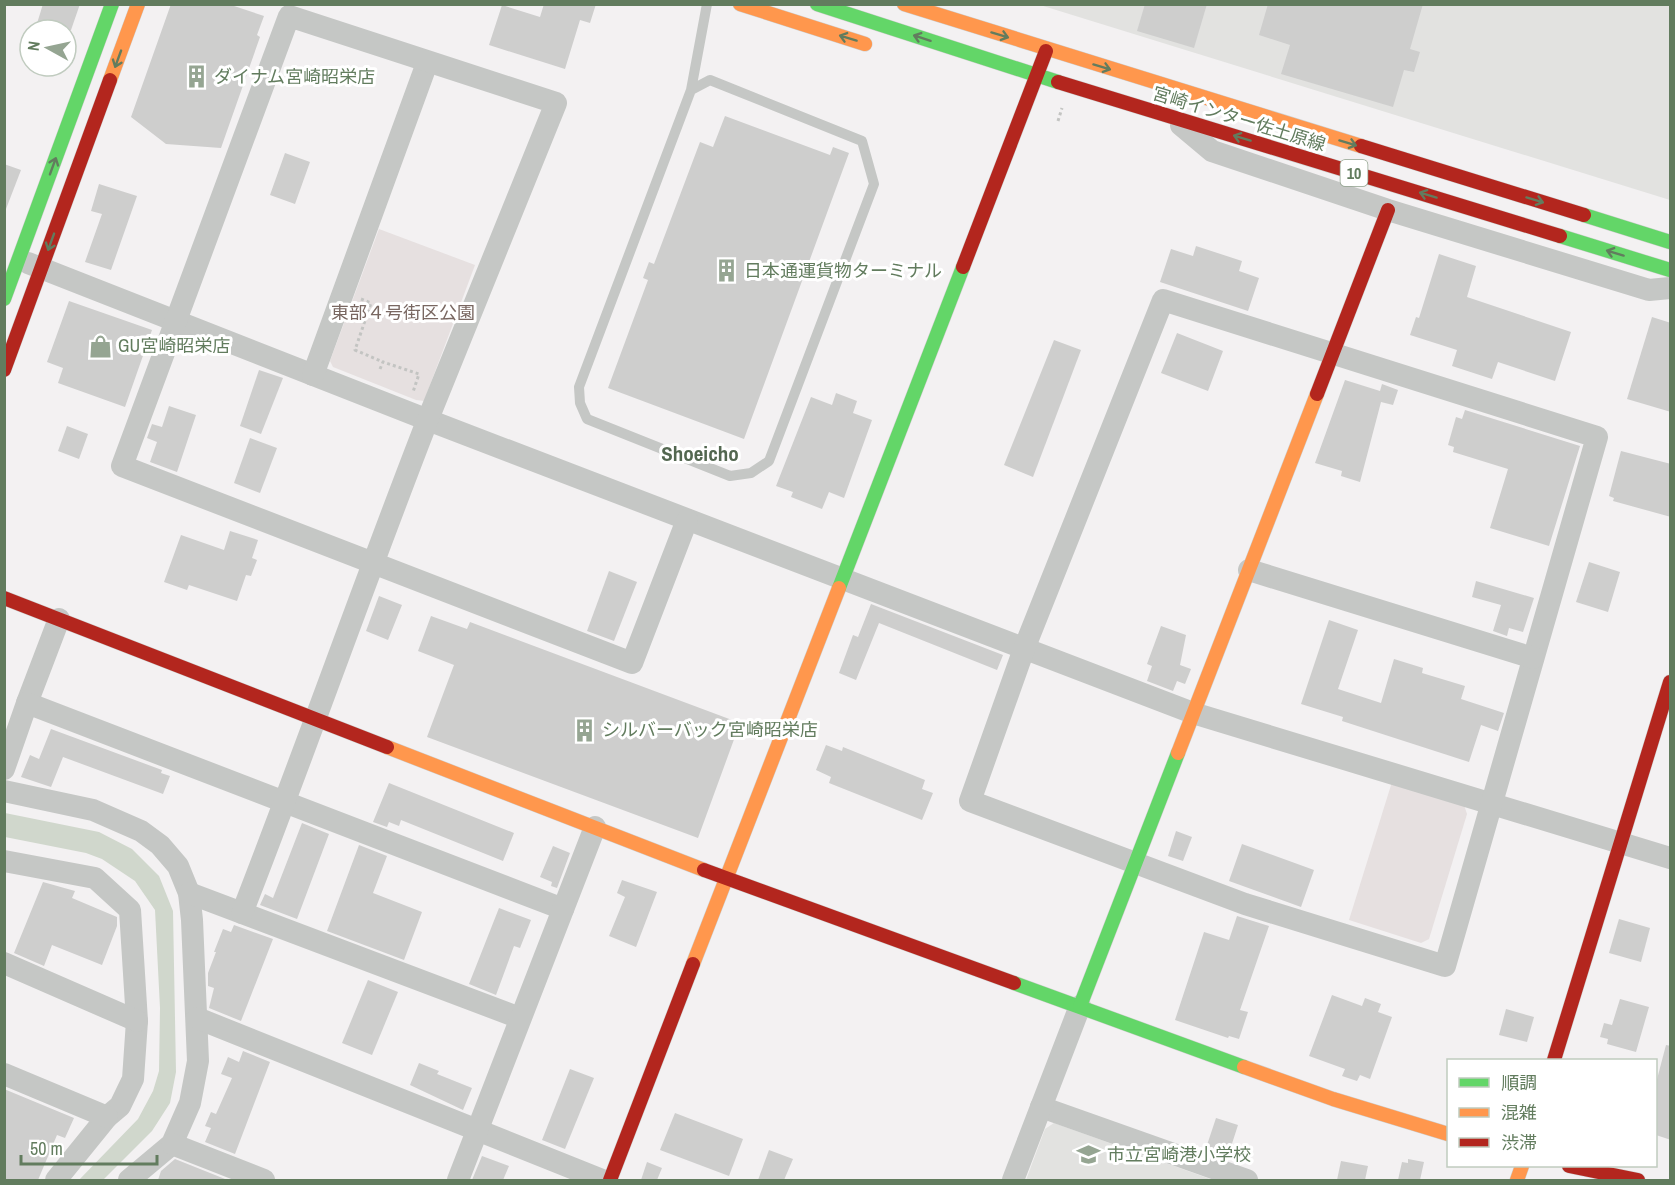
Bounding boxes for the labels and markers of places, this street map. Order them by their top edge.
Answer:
building icon: ダイナム宮崎昭栄店 [183,64,209,90]
place label: ダイナム宮崎昭栄店 [214,64,375,89]
building icon: 日本通運貨物ターミナル [713,258,739,284]
place label: 日本通運貨物ターミナル [744,258,942,283]
shop icon: GU宮崎昭栄店 [87,333,113,359]
place label: GU宮崎昭栄店 [118,333,230,358]
building icon: シルバーバック宮崎昭栄店 [571,717,597,743]
place label: シルバーバック宮崎昭栄店 [602,717,818,742]
school or university icon: 市立宮崎港小学校 [1076,1142,1102,1168]
place label: 市立宮崎港小学校 [1107,1142,1251,1167]

